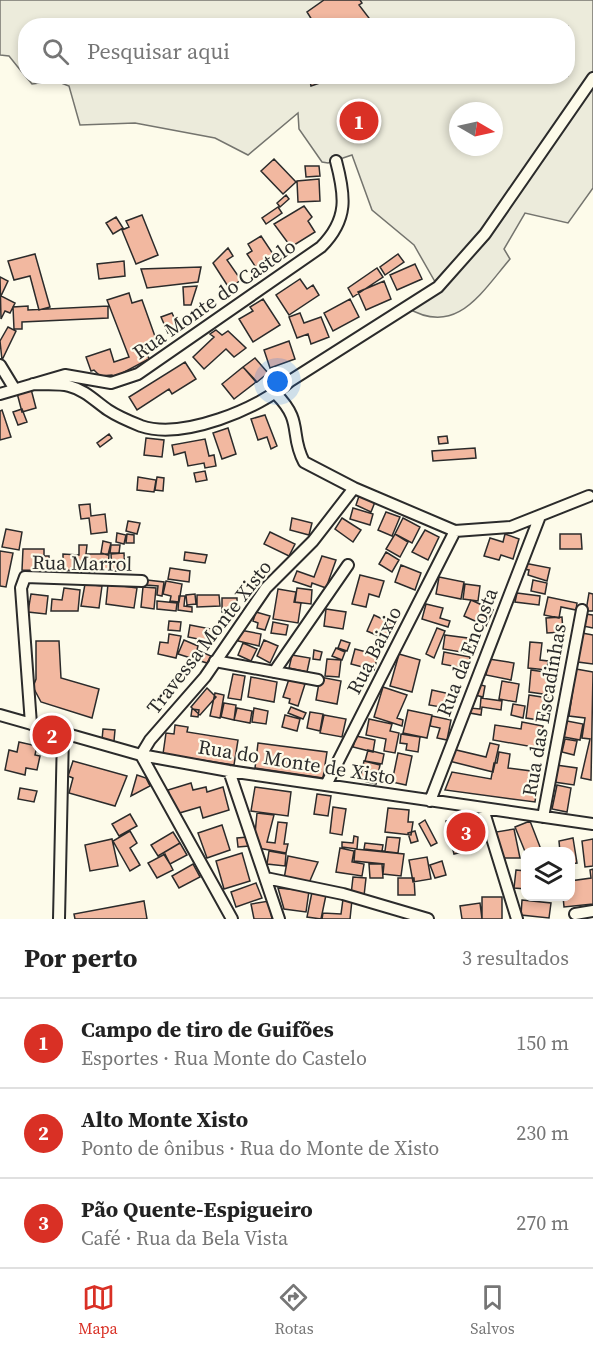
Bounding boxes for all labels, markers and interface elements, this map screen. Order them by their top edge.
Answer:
search box [18,18,575,84]
icon: search [39,35,72,68]
text: Pesquisar aqui [87,36,230,66]
pin: 1 [340,98,378,144]
north arrow [449,102,503,156]
street label: Rua Monte do Castelo [127,232,301,366]
your location [263,367,292,396]
street label: Rua Marrol [32,548,133,578]
street label: Travessa Monte Xisto [140,554,278,720]
street label: Rua da Encosta [430,583,505,720]
street label: Rua Baixio [340,601,408,699]
street label: Rua das Escadinhas [515,621,573,799]
pin: 2 [32,712,72,758]
street label: Rua do Monte de Xisto [196,733,398,791]
pin: 3 [446,810,486,854]
map controls [521,847,575,901]
button: layers [521,847,575,901]
text: Por perto [24,940,138,976]
text: 3 resultados [462,944,569,972]
text: Campo de tiro de Guifões [81,1014,334,1044]
text: 1 [38,1029,49,1057]
text: 150 m [516,1029,569,1057]
text: Esportes · Rua Monte do Castelo [81,1044,367,1072]
text: Alto Monte Xisto [81,1104,248,1134]
text: 2 [38,1119,49,1147]
text: 230 m [516,1119,569,1147]
text: Ponto de ônibus · Rua do Monte de Xisto [81,1134,439,1162]
text: Pão Quente-Espigueiro [81,1194,313,1224]
text: 3 [38,1209,49,1237]
text: 270 m [516,1209,569,1237]
text: Café · Rua da Bela Vista [81,1224,288,1252]
tab: Mapa [78,1281,118,1339]
tab: Rotas [274,1281,314,1339]
tab: Salvos [470,1281,515,1339]

